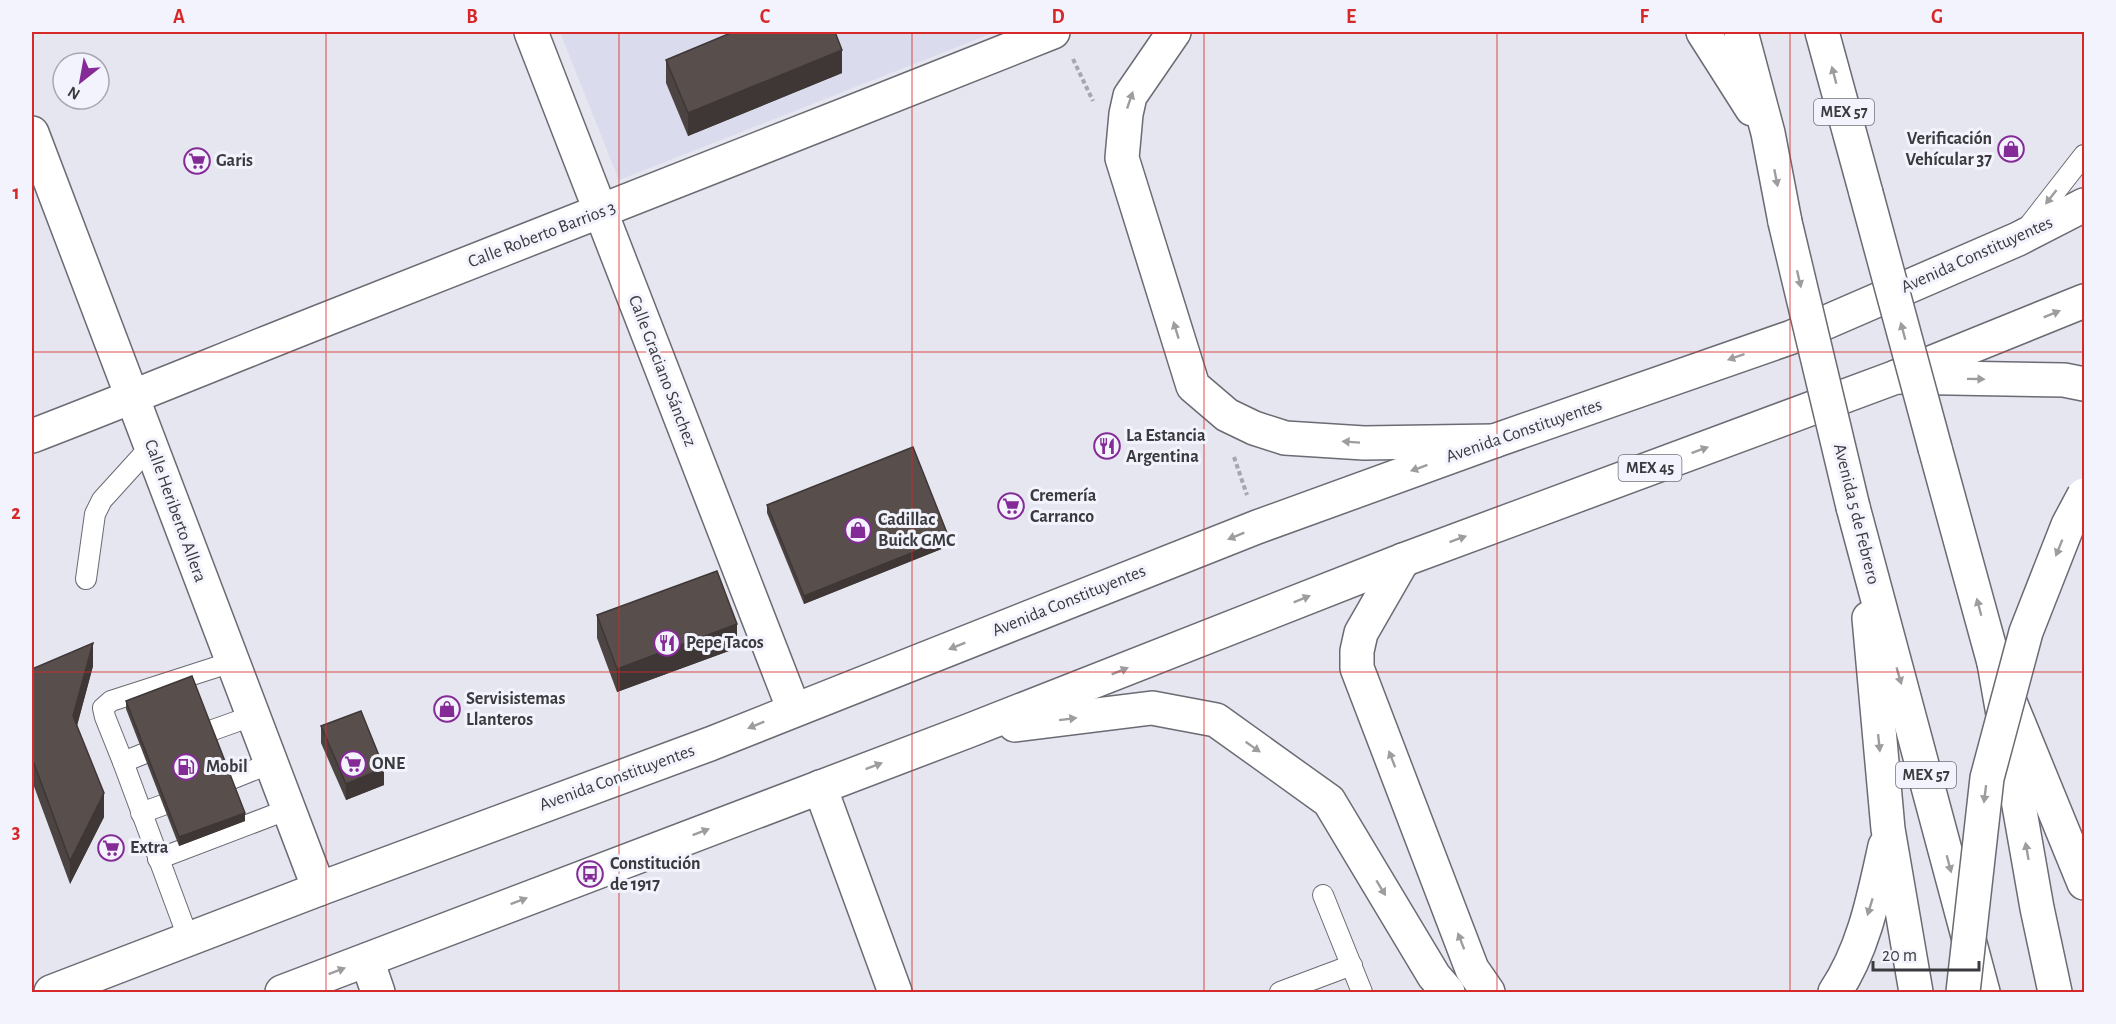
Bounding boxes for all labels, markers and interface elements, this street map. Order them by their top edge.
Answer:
text: A [173,7,185,27]
text: B [466,7,478,27]
text: C [760,7,771,27]
text: D [1051,7,1065,27]
text: E [1346,7,1356,27]
text: F [1639,7,1649,27]
text: G [1931,7,1943,27]
north arrow [51,51,111,111]
one-way arrow [1829,66,1838,84]
text: N [65,83,83,103]
one-way arrow [1126,91,1135,109]
road number: MEX 57 [1814,99,1874,125]
place label: Verificación Vehícular 37 [1905,130,1992,169]
shop icon: Verificación Vehícular 37 [1996,134,2026,164]
supermarket icon: Garis [182,146,212,176]
place label: Garis [216,152,253,170]
one-way arrow [1772,168,1781,187]
text: 1 [12,183,20,203]
one-way arrow [2045,189,2058,205]
street label: Calle Roberto Barrios 3 [466,199,618,271]
street label: Avenida Constituyentes [1899,213,2055,297]
one-way arrow [1794,270,1804,288]
street label: Calle Graciano Sánchez [625,293,699,449]
one-way arrow [2044,309,2062,319]
one-way arrow [1171,321,1180,339]
one-way arrow [1898,321,1908,340]
one-way arrow [1727,352,1745,362]
one-way arrow [1966,374,1985,383]
street label: Avenida Constituyentes [1444,396,1604,466]
place label: La Estancia Argentina [1126,427,1206,466]
restaurant icon: La Estancia Argentina [1092,431,1122,461]
street label: Calle Heriberto Allera [141,437,209,585]
one-way arrow [1342,437,1361,447]
street label: Avenida 5 de Febrero [1830,442,1882,586]
one-way arrow [1691,445,1709,454]
road number: MEX 45 [1618,455,1682,481]
one-way arrow [1410,464,1428,474]
place label: Cremería Carranco [1030,487,1097,526]
supermarket icon: Cremería Carranco [996,491,1026,521]
text: 2 [11,503,21,523]
place label: Cadillac Buick GMC [878,511,956,550]
shop icon: Cadillac Buick GMC [843,515,873,545]
one-way arrow [1227,531,1245,541]
one-way arrow [1449,534,1467,544]
one-way arrow [2054,539,2064,557]
street label: Avenida Constituyentes [990,562,1148,640]
one-way arrow [1293,594,1311,604]
one-way arrow [1974,597,1983,615]
restaurant icon: Pepe Tacos [652,628,682,658]
place label: Pepe Tacos [686,634,764,652]
one-way arrow [948,642,966,651]
one-way arrow [1111,666,1129,675]
one-way arrow [1895,667,1904,685]
place label: Servisistemas Llanteros [466,690,565,729]
shop icon: Servisistemas Llanteros [432,694,462,724]
one-way arrow [1058,714,1077,723]
one-way arrow [747,720,765,730]
one-way arrow [1874,733,1884,752]
one-way arrow [1244,741,1260,753]
street label: Avenida Constituyentes [537,742,697,814]
supermarket icon: ONE [338,749,368,779]
one-way arrow [1387,750,1396,768]
fuel station icon: Mobil [171,752,201,782]
place label: ONE [372,755,405,773]
place label: Mobil [206,758,248,776]
one-way arrow [866,761,884,771]
road number: MEX 57 [1896,762,1956,788]
one-way arrow [1980,785,1989,804]
text: 3 [12,822,20,842]
one-way arrow [692,827,710,836]
supermarket icon: Extra [96,833,126,863]
place label: Extra [130,839,169,857]
one-way arrow [2022,841,2031,860]
place label: Constitución de 1917 [610,855,700,894]
one-way arrow [1945,855,1955,873]
bus stop icon: Constitución de 1917 [575,859,605,889]
one-way arrow [1376,880,1386,897]
one-way arrow [510,896,528,906]
one-way arrow [1865,898,1874,916]
one-way arrow [1456,932,1466,950]
scale bar [1873,934,1980,972]
text: 20 m [1882,947,1917,965]
one-way arrow [328,966,346,976]

